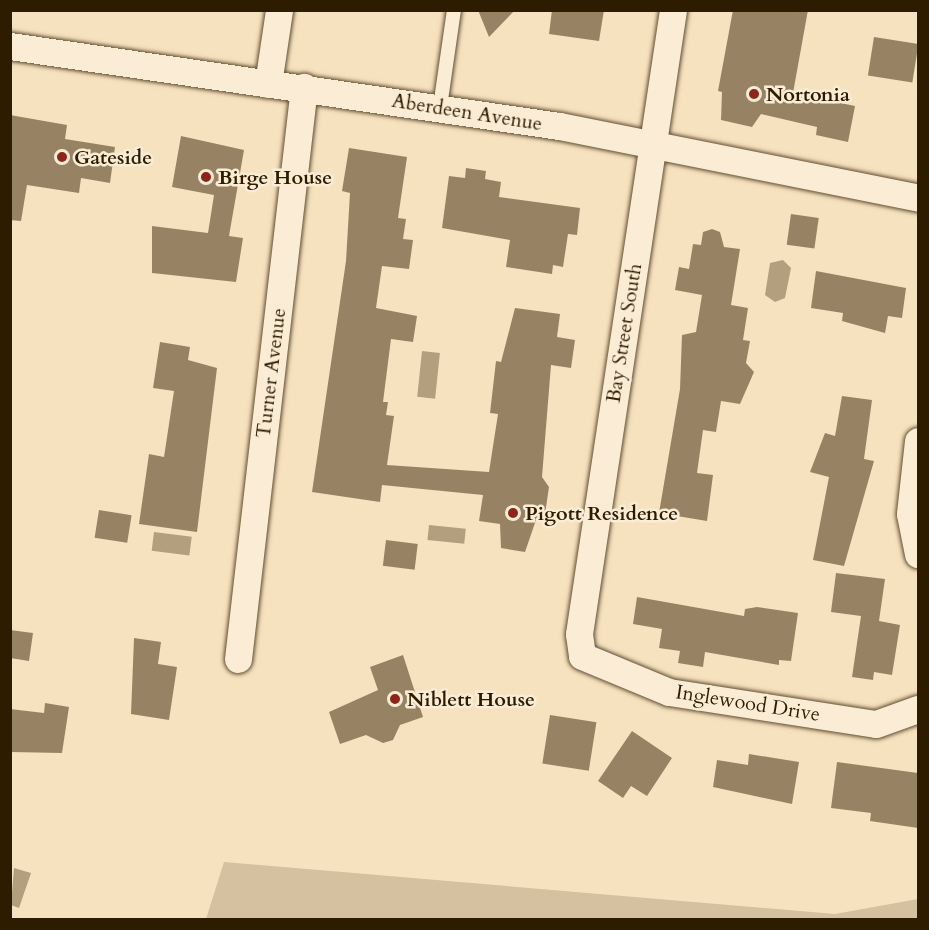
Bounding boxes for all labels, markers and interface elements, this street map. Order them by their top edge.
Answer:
place label: Nortonia [766,82,850,106]
marker: Nortonia [747,87,761,101]
street label: Aberdeen Avenue [390,88,544,136]
place label: Gateside [74,145,152,169]
marker: Gateside [55,150,69,164]
place label: Birge House [218,165,332,189]
marker: Birge House [199,170,213,184]
street label: Bay Street South [601,262,647,404]
street label: Turner Avenue [251,307,291,439]
place label: Pigott Residence [525,501,678,525]
marker: Pigott Residence [506,506,520,520]
street label: Inglewood Drive [674,680,822,726]
place label: Niblett House [407,687,535,711]
marker: Niblett House [388,692,402,706]

